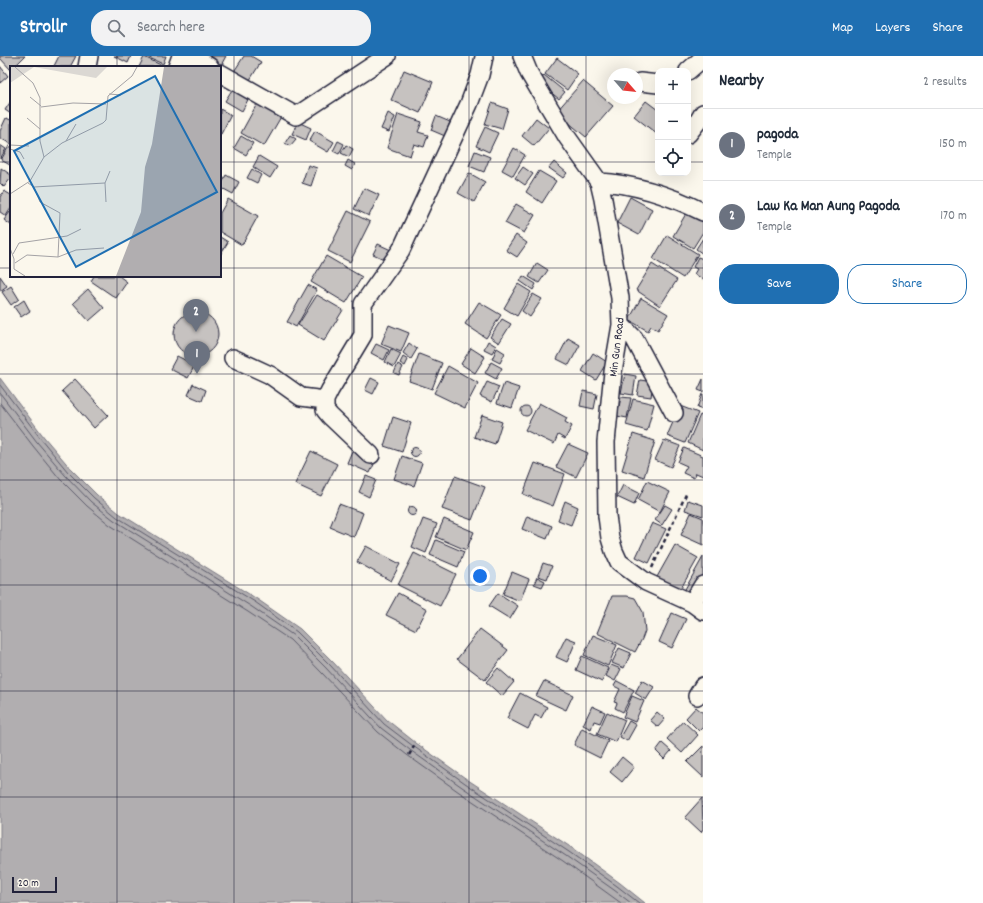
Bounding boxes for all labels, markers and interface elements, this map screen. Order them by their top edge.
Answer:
search box [91,10,371,46]
text: Strollr [20,15,67,42]
icon: search [105,17,127,39]
text: Search here [137,17,205,39]
text: Map [832,18,853,38]
text: Layers [875,18,910,38]
text: Share [932,18,963,38]
inset map [10,66,221,277]
north arrow [607,68,643,104]
map controls [655,68,691,176]
button: + [655,68,691,104]
text: Nearby [719,70,763,94]
text: 2 results [923,73,967,92]
button: − [655,104,691,140]
text: pagoda [757,124,798,146]
text: 1 [731,135,733,154]
text: 150 m [939,135,967,154]
button: locate [655,140,691,176]
text: Temple [757,146,792,165]
text: Law Ka Man Aung Pagoda [757,196,900,218]
text: 2 [729,207,735,226]
text: 170 m [940,207,967,226]
text: Temple [757,218,792,237]
button: Save [719,264,839,304]
button: Share [847,264,967,304]
pin: 2 [183,299,209,332]
street label: Min Gun Road [605,317,630,378]
pin: 1 [184,341,210,374]
your location [470,566,490,586]
scale bar [12,875,57,894]
text: 20 m [18,876,39,892]

